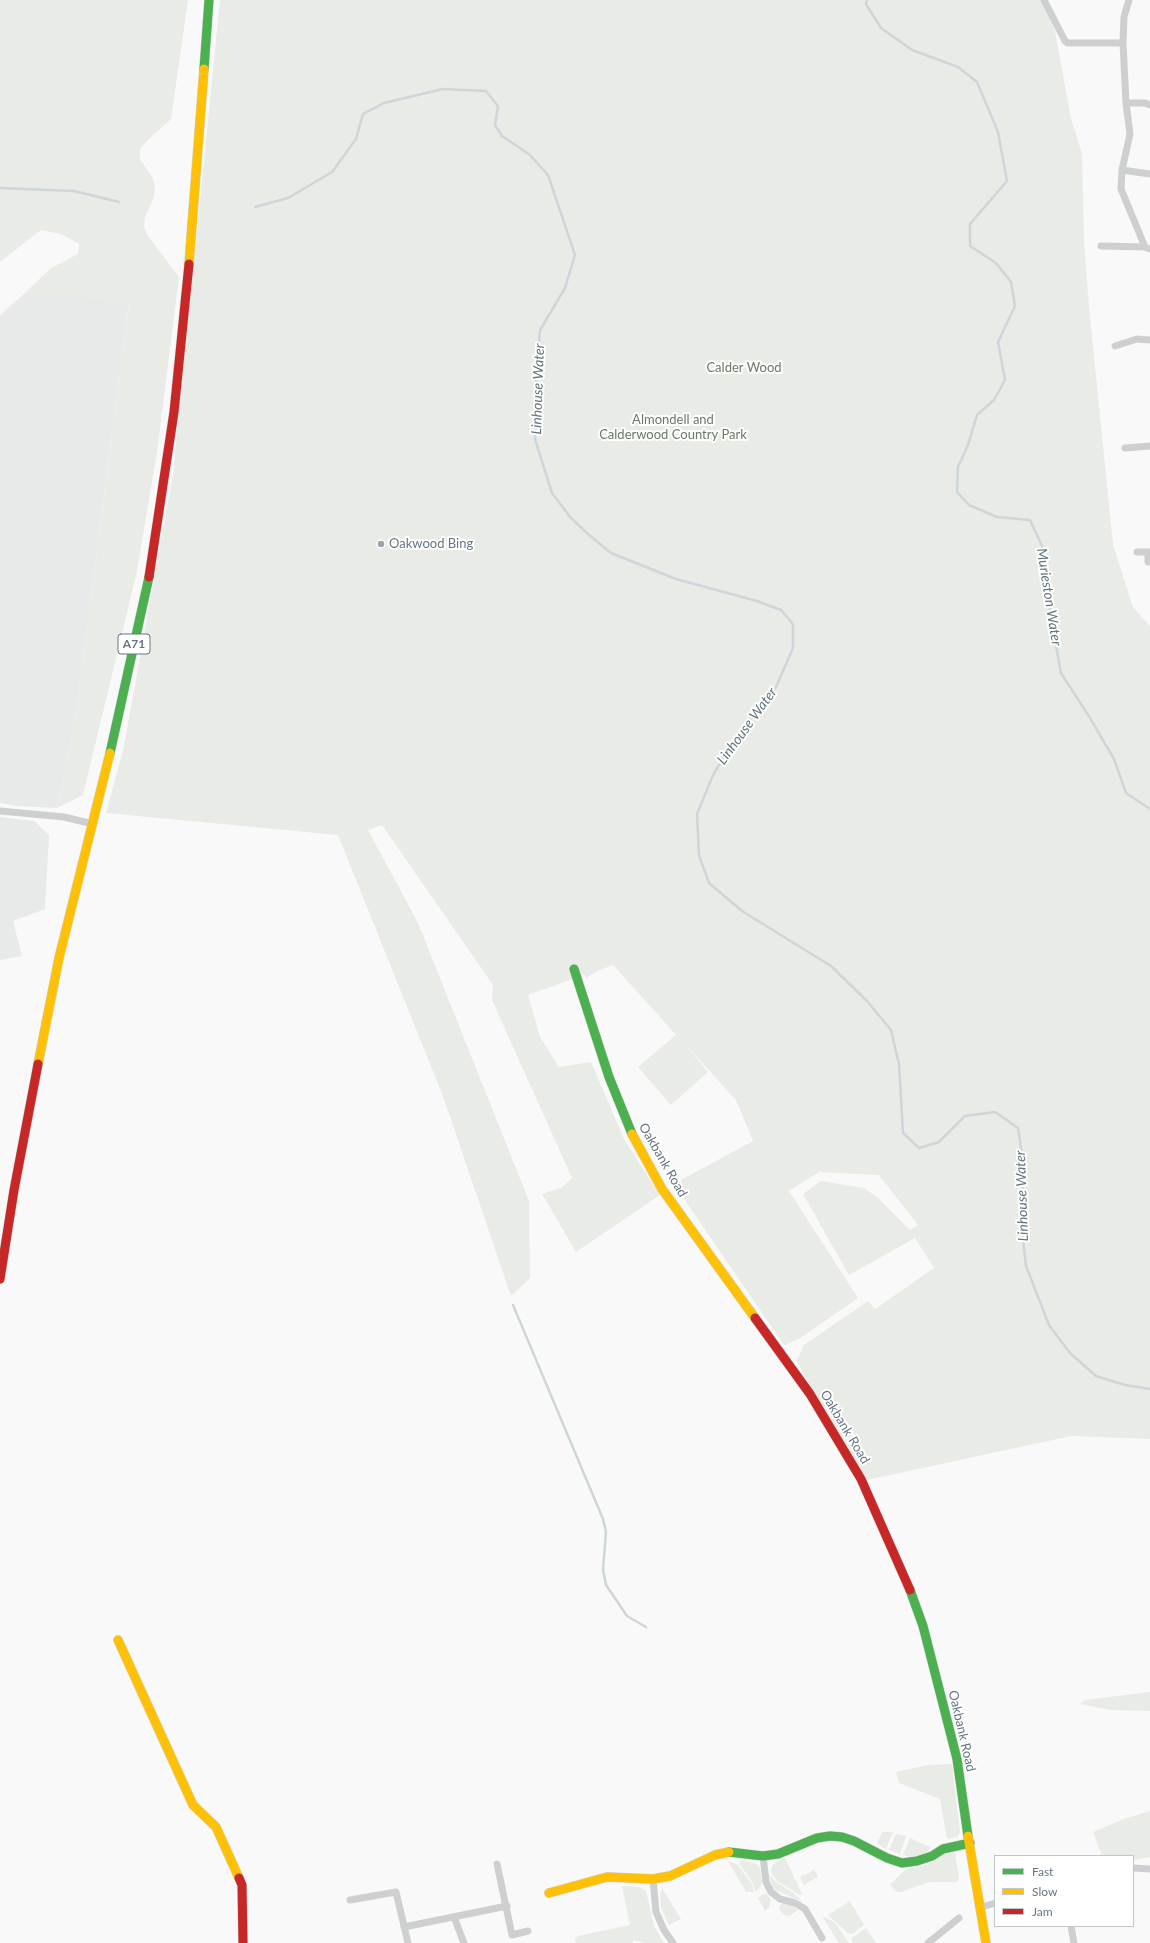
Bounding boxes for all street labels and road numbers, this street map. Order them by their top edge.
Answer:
road number: A71 [118,634,150,654]
street label: Oakbank Road [635,1120,691,1200]
street label: Oakbank Road [817,1387,873,1467]
street label: Oakbank Road [945,1689,979,1773]

